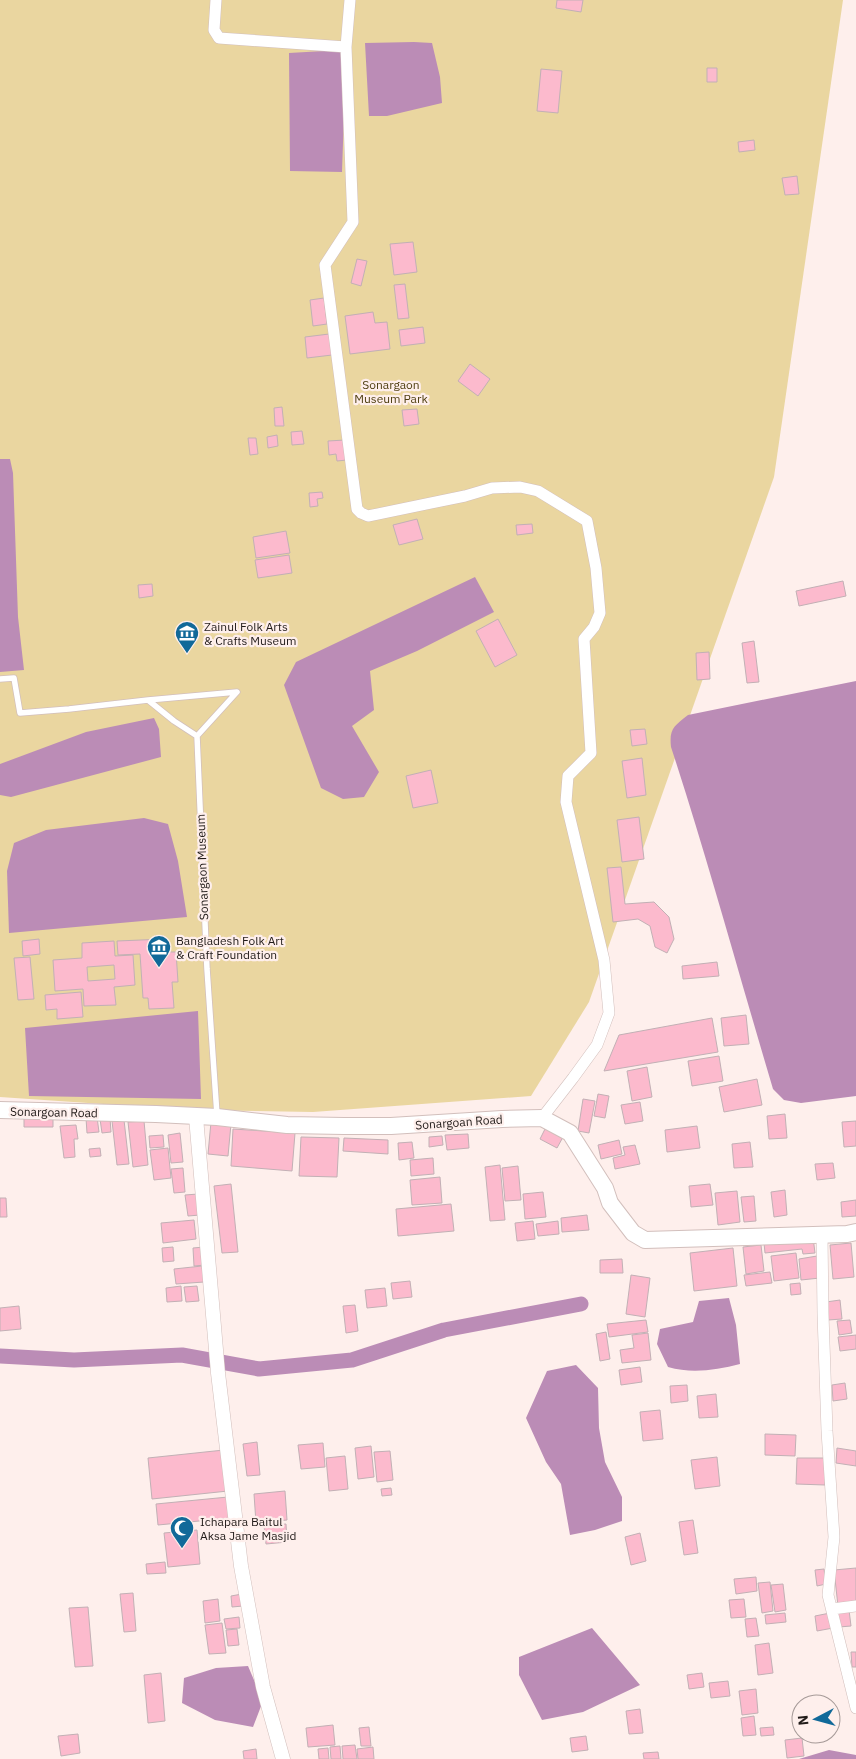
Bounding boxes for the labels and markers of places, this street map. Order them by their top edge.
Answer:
place label: Zainul Folk Arts & Crafts Museum [204,619,296,648]
museum icon: Zainul Folk Arts & Crafts Museum [174,620,200,654]
place label: Bangladesh Folk Art & Craft Foundation [176,933,284,962]
museum icon: Bangladesh Folk Art & Craft Foundation [146,934,172,968]
place label: Ichapara Baitul Aksa Jame Masjid [200,1514,296,1543]
mosque icon: Ichapara Baitul Aksa Jame Masjid [169,1515,195,1549]

